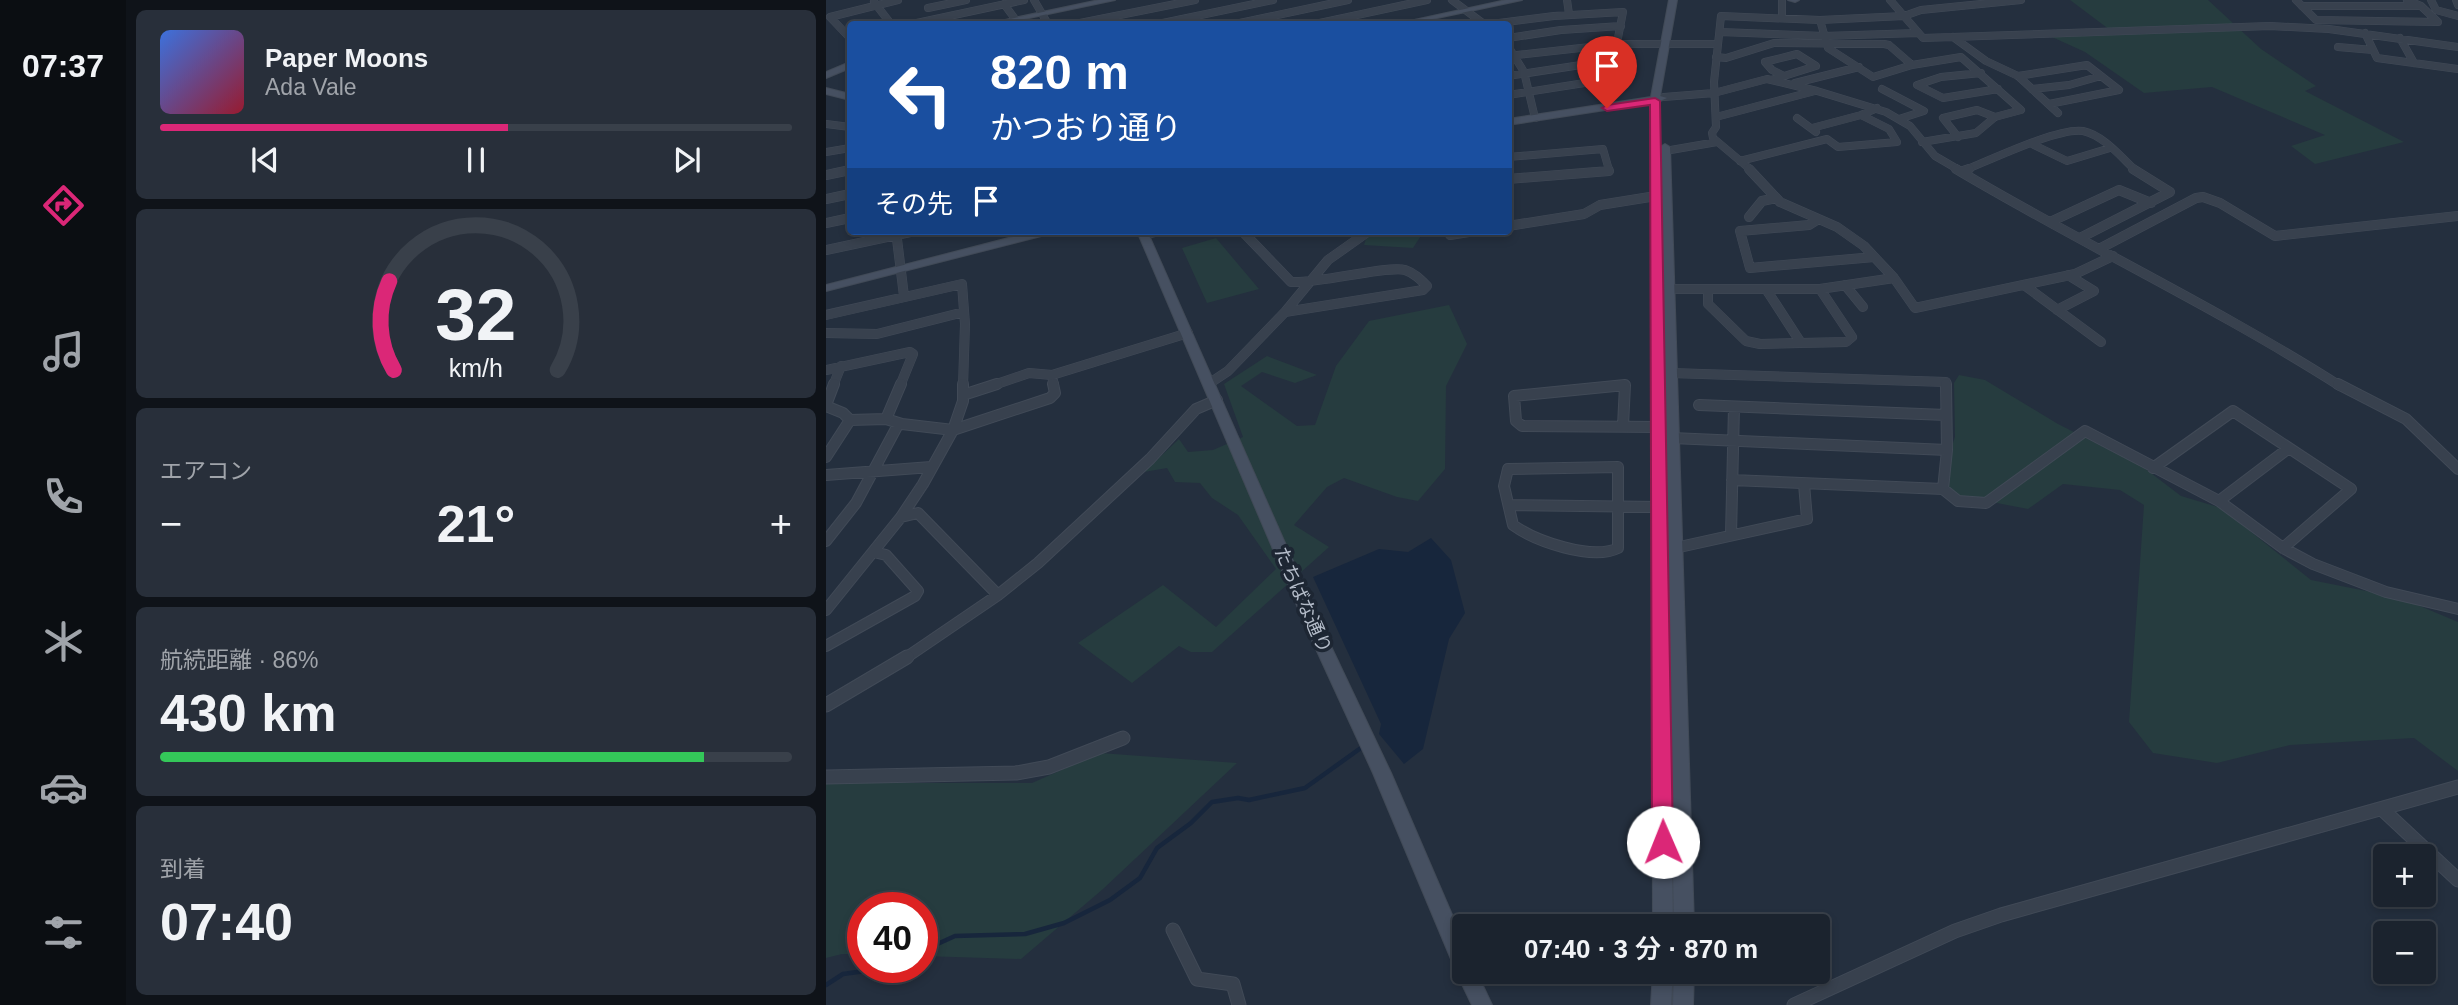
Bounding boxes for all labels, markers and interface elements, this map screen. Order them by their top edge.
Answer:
pin [1577,36,1637,108]
text: Paper Moons [265,43,428,73]
text: 820 m [990,45,1129,99]
icon: arrive [1588,47,1626,85]
text: 07:37 [22,48,104,84]
icon: left [875,49,966,140]
text: Ada Vale [265,74,357,100]
text: かつおり通り [990,110,1182,146]
icon: previous [246,141,284,179]
icon: pause [457,141,495,179]
icon: next [668,141,706,179]
icon: directions [39,181,88,230]
icon: arrive [967,182,1005,220]
text: その先 [875,189,953,219]
text: 32 [436,274,516,355]
icon: music [39,327,88,376]
text: km/h [449,353,503,381]
text: エアコン [160,458,252,484]
icon: phone [39,472,88,521]
text: 21° [437,495,515,553]
text: − [160,503,182,545]
text: + [770,503,792,545]
street label: たちばな通り [1270,544,1336,656]
icon: climate [39,617,88,666]
text: 航続距離 · 86% [160,647,318,673]
text: 430 km [160,684,336,742]
icon: car [39,763,88,812]
position arrow [1626,805,1700,879]
map controls [2373,844,2436,984]
button: + [2373,844,2436,907]
text: 到着 [160,856,206,882]
speed limit sign: 40 [847,892,938,983]
text: 07:40 [160,893,293,951]
icon: filters [39,908,88,957]
button: − [2373,921,2436,984]
text: 07:40 · 3 分 · 870 m [1524,934,1758,964]

